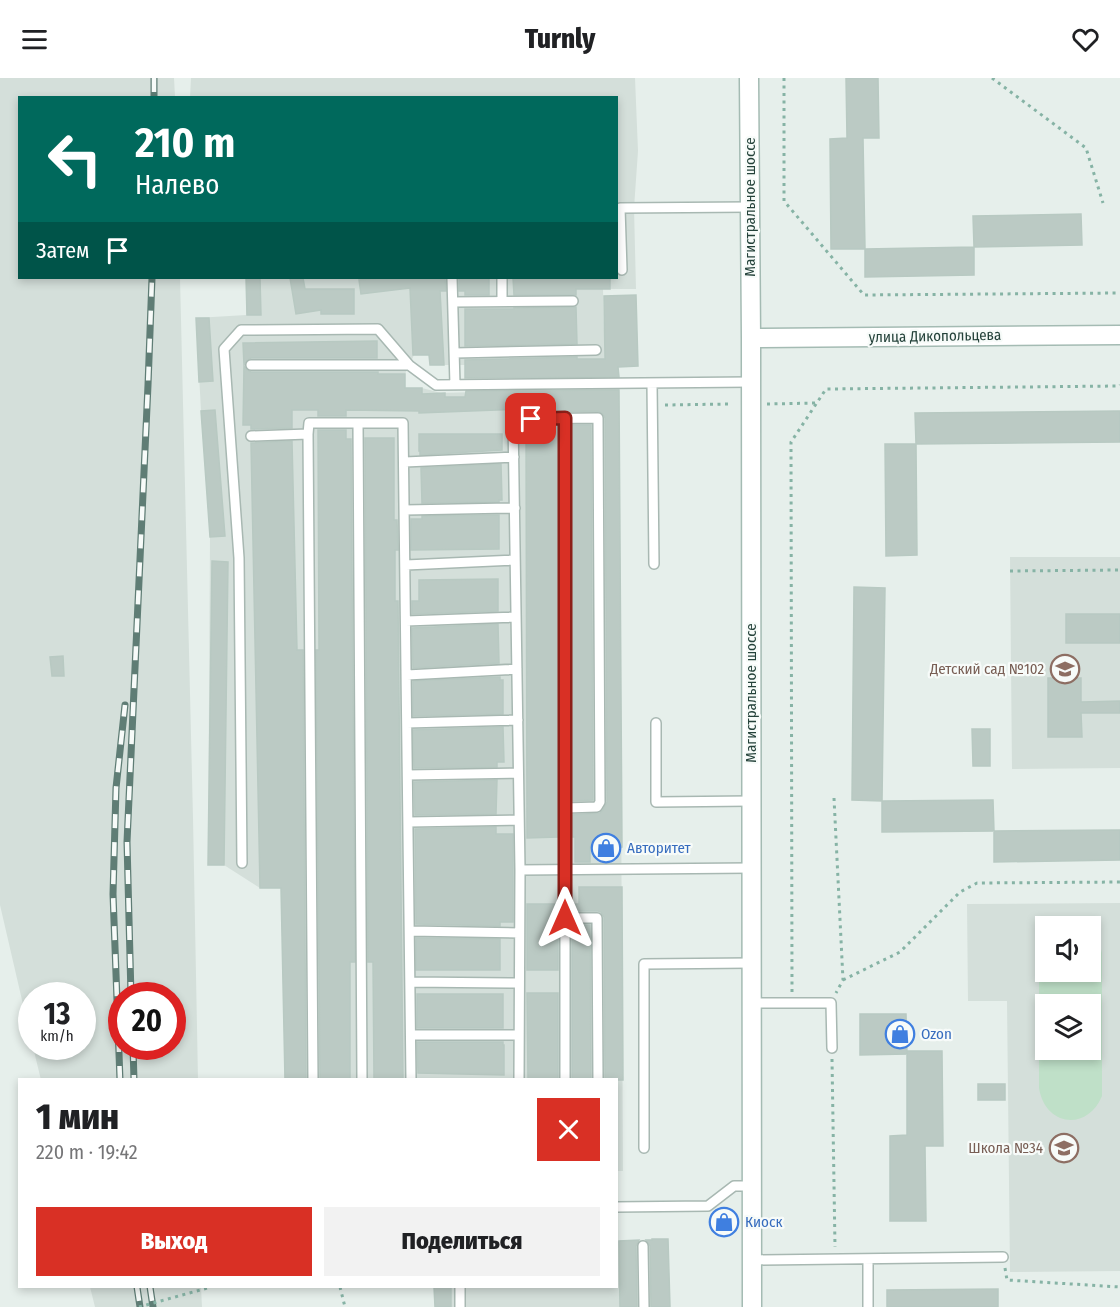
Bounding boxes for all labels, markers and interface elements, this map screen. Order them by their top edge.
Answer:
icon: menu [18,23,51,56]
text: Turnly [525,23,595,55]
icon: heart [1069,23,1102,56]
text: 210 m [135,118,235,168]
icon: left [36,120,114,198]
street label: Магистральное шоссе [741,137,759,277]
text: Налево [135,169,219,201]
icon: arrive [101,234,134,267]
text: Затем [36,237,89,264]
street label: улица Дикопольцева [869,326,1001,346]
pin [505,393,556,444]
icon: arrive [514,402,547,435]
street label: Магистральное шоссе [742,623,760,763]
school or university icon: Детский сад №102 [1049,653,1081,685]
place label: Детский сад №102 [929,660,1044,678]
shop icon: Авторитет [590,832,622,864]
place label: Авторитет [627,839,692,857]
position arrow [533,886,597,950]
map controls [1035,916,1101,1060]
button: sound [1035,916,1101,982]
speed limit sign: 20 [108,982,186,1060]
button: layers [1035,994,1101,1060]
text: 13 [44,996,70,1032]
shop icon: Ozon [884,1018,916,1050]
place label: Ozon [921,1025,952,1043]
text: km/h [40,1027,74,1045]
text: 1 мин [36,1095,119,1139]
button: close [537,1098,600,1161]
school or university icon: Школа №34 [1048,1132,1080,1164]
place label: Школа №34 [968,1139,1043,1157]
text: 220 m · 19:42 [36,1140,138,1164]
shop icon: Киоск [708,1206,740,1238]
button: Выход [36,1207,312,1276]
button: Поделиться [324,1207,600,1276]
place label: Киоск [745,1213,782,1231]

